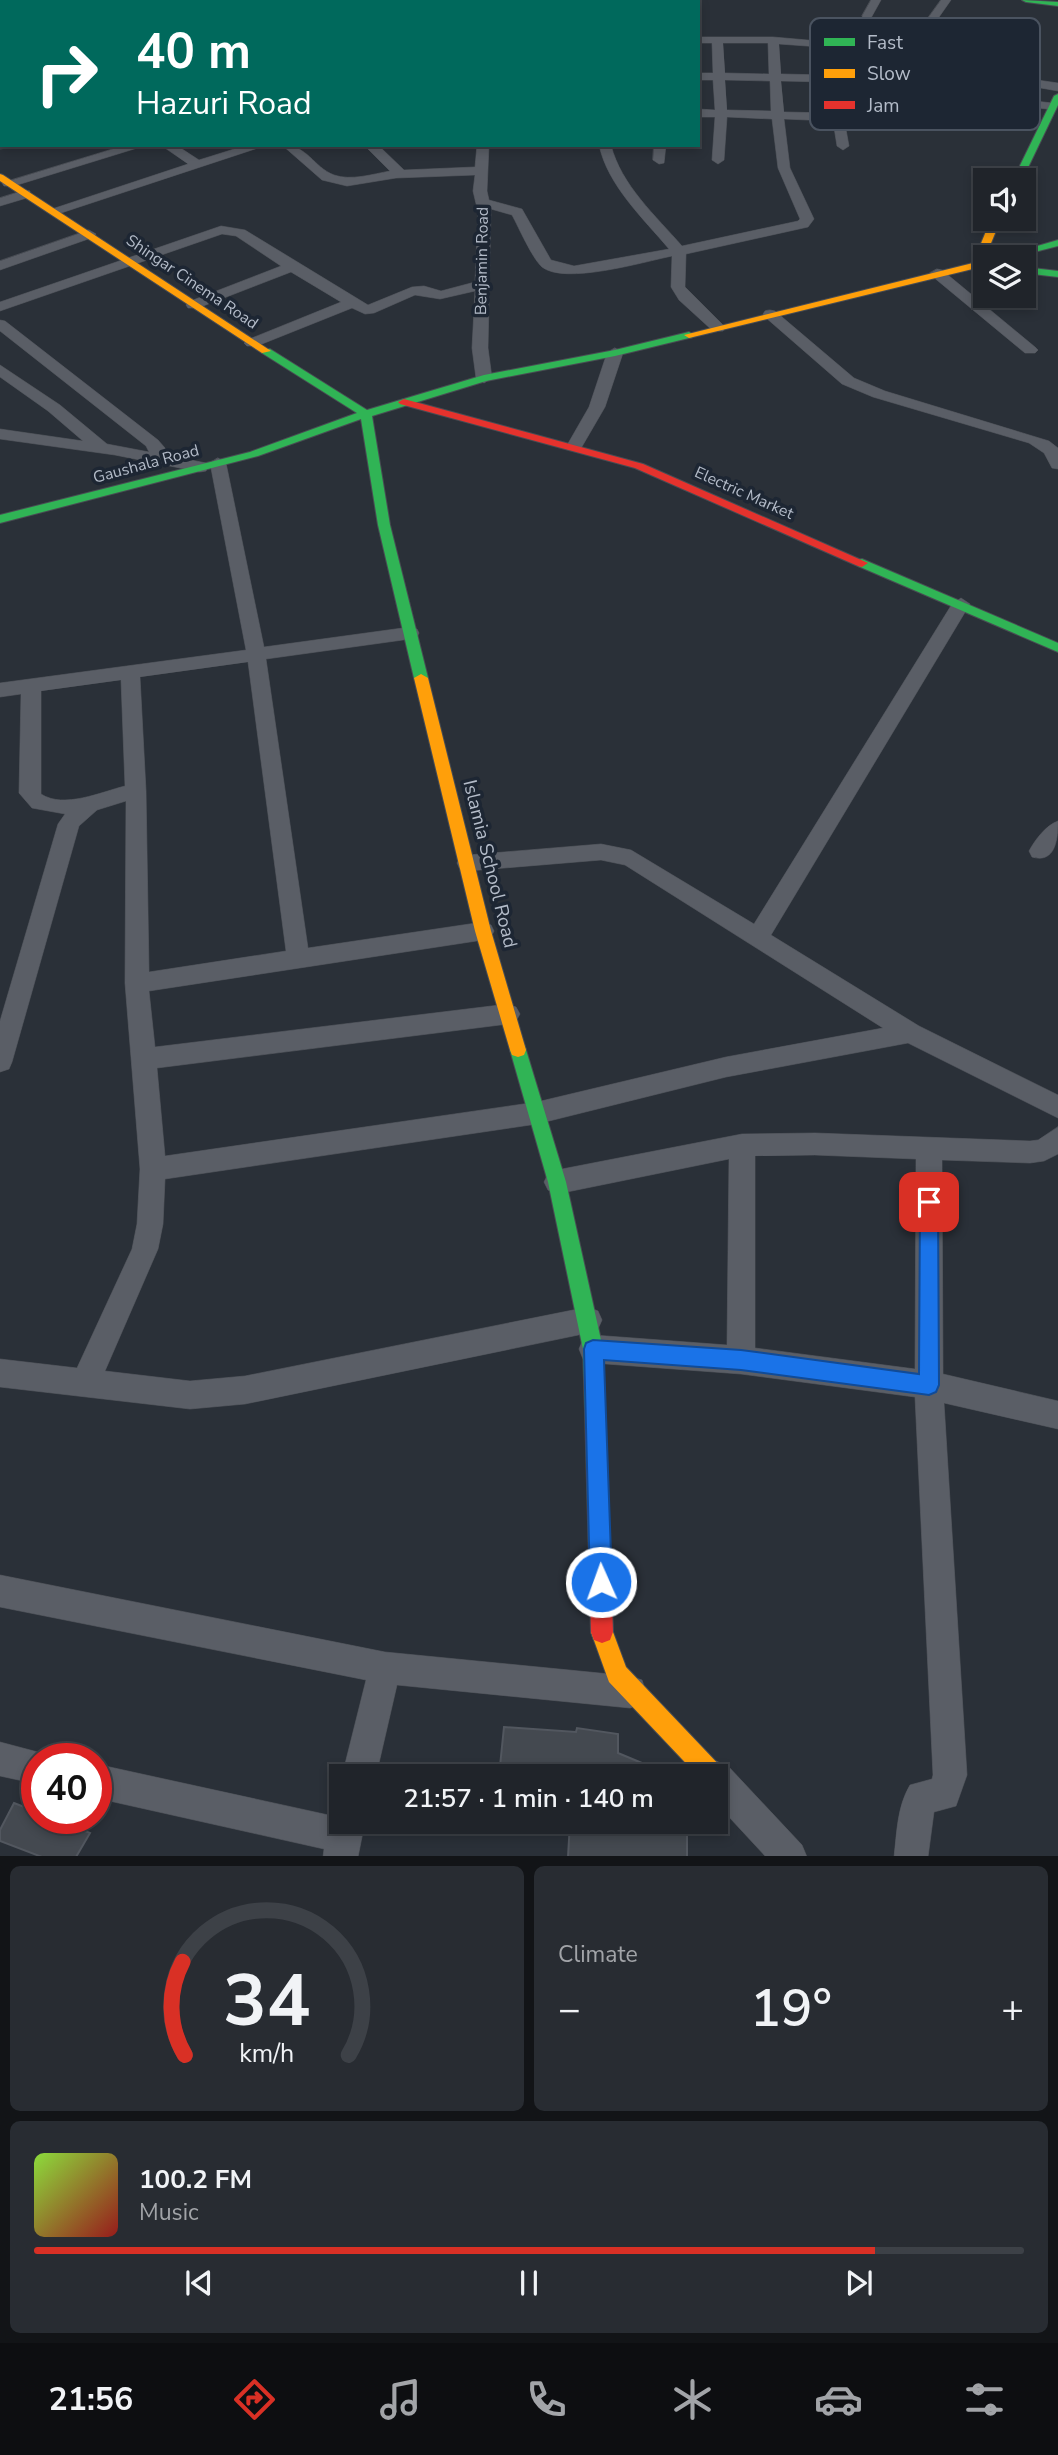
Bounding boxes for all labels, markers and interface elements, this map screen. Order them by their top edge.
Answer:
text: 40 m [136,18,251,85]
legend [810,18,1040,130]
icon: right [21,28,112,119]
text: Fast [867,30,903,56]
text: Slow [867,61,911,87]
text: Hazuri Road [136,82,312,125]
text: Jam [866,93,900,119]
map controls [973,168,1036,308]
button: sound [973,168,1036,231]
street label: Benjamin Road [470,207,494,315]
street label: Shingar Cinema Road [122,230,262,334]
button: layers [973,245,1036,308]
street label: Gaushala Road [91,439,201,489]
street label: Electric Market [691,461,797,525]
street label: Islamia School Road [457,777,523,951]
pin [899,1172,959,1232]
icon: arrive [910,1183,948,1221]
position arrow [564,1545,638,1619]
speed limit sign: 40 [21,1743,112,1834]
text: 21:57 · 1 min · 140 m [403,1781,654,1816]
text: Climate [558,1939,638,1970]
text: 34 [223,1951,311,2051]
text: 19° [750,1973,832,2044]
text: − [558,1984,581,2035]
text: + [1001,1984,1024,2035]
text: km/h [239,2036,295,2070]
text: 100.2 FM [139,2162,252,2197]
text: Music [139,2197,199,2228]
icon: previous [180,2264,218,2302]
icon: pause [510,2264,548,2302]
icon: next [840,2264,878,2302]
icon: directions [230,2375,279,2424]
icon: music [376,2375,425,2424]
icon: phone [522,2375,571,2424]
icon: climate [668,2375,717,2424]
icon: car [814,2375,863,2424]
icon: filters [960,2375,1009,2424]
text: 21:56 [49,2378,133,2421]

